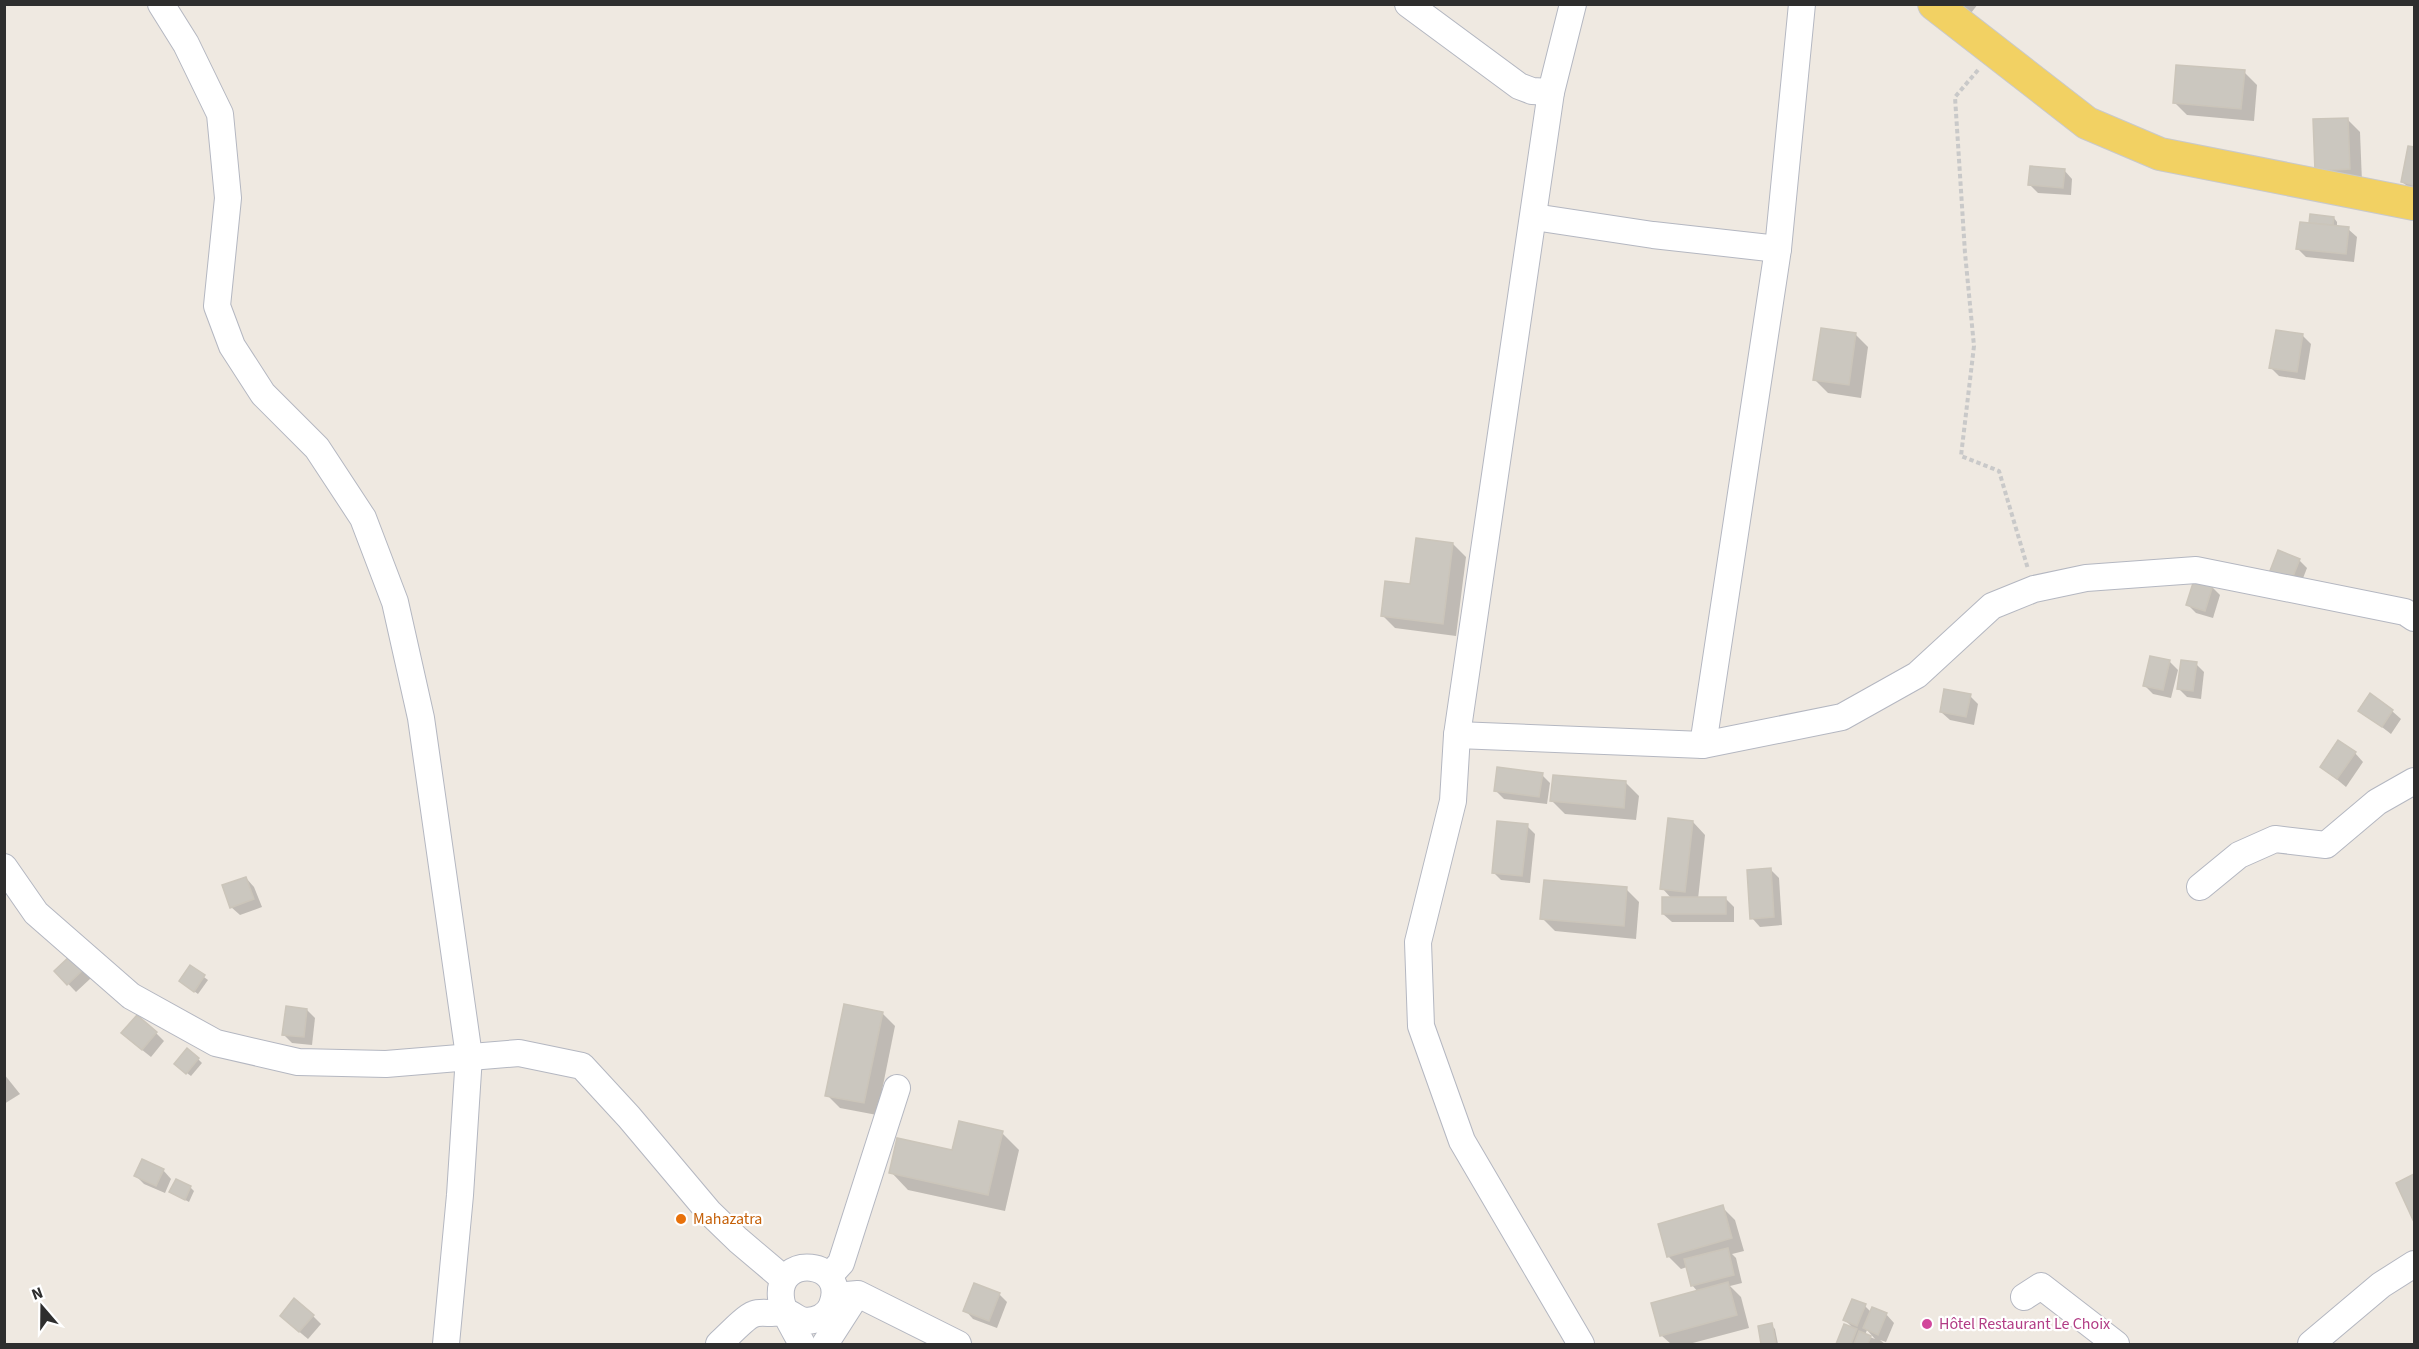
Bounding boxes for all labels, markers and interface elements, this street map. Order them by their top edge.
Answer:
place label: Mahazatra [693,1208,762,1230]
marker: Mahazatra [674,1212,688,1226]
north arrow [12,1277,72,1337]
text: N [28,1282,46,1306]
place label: Hôtel Restaurant Le Choix [1939,1313,2110,1335]
marker: Hôtel Restaurant Le Choix [1920,1317,1934,1331]

